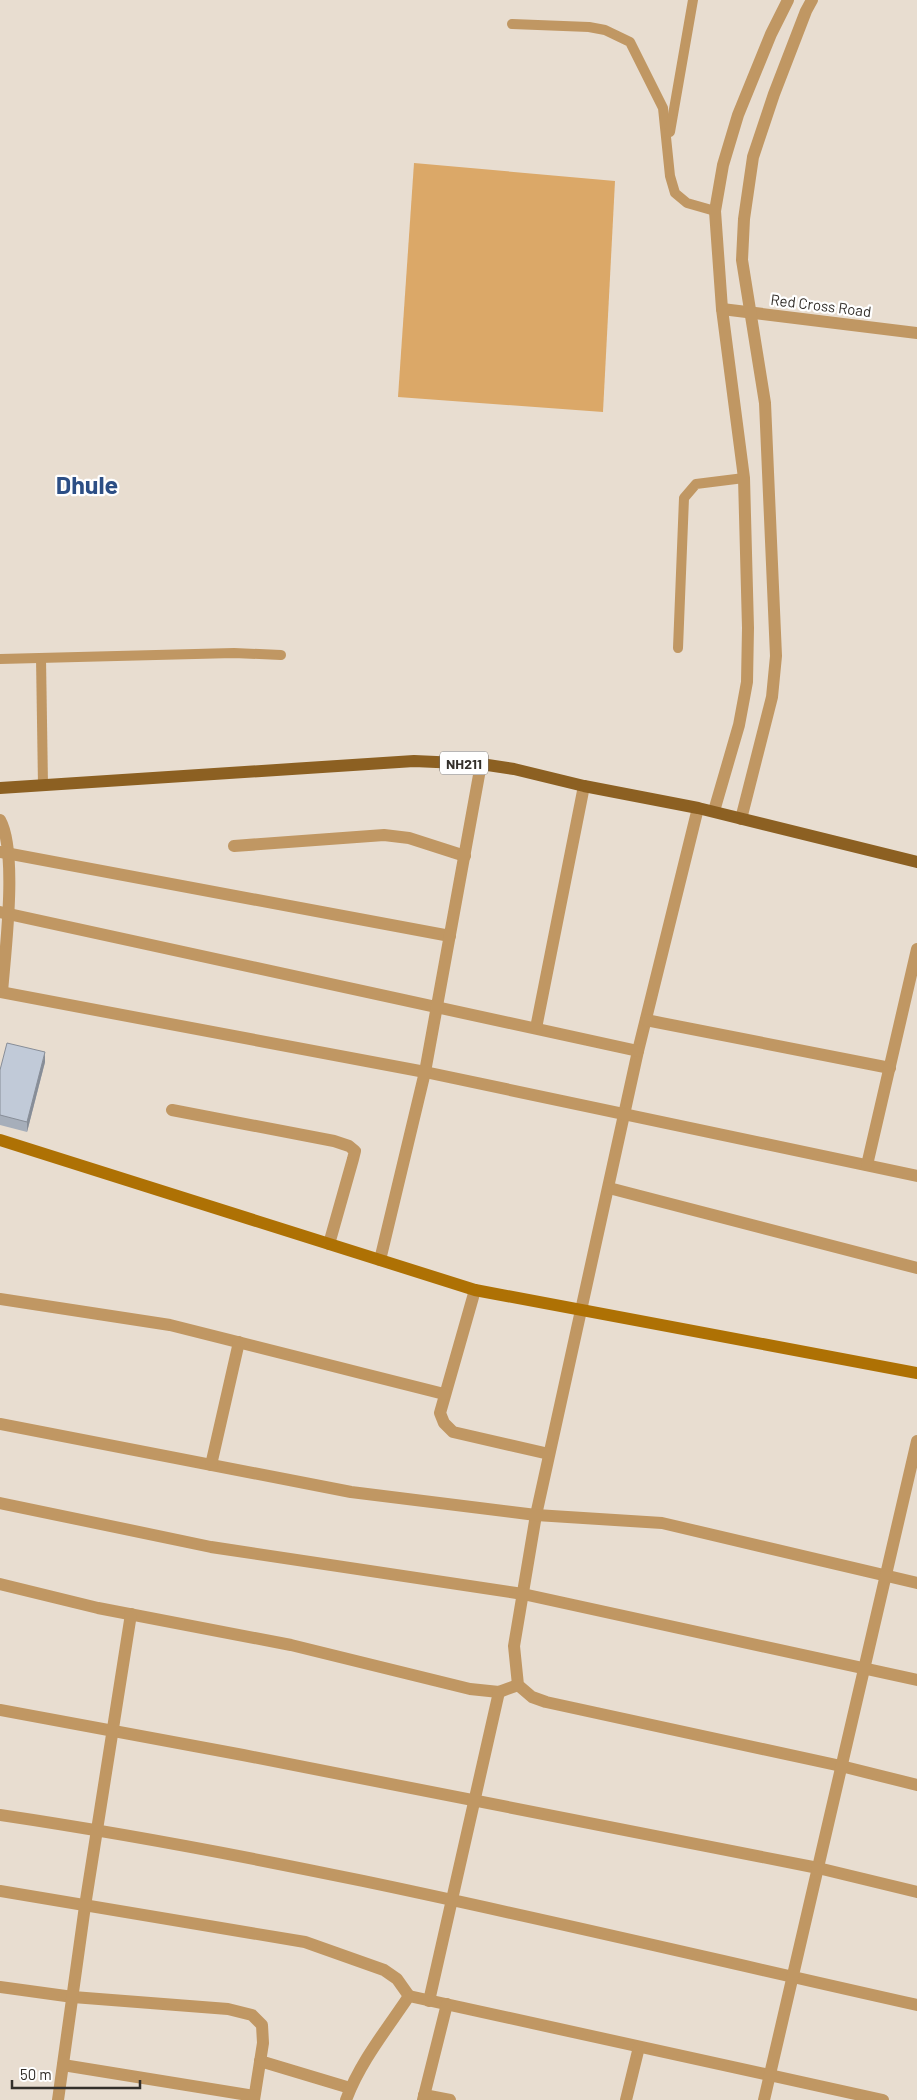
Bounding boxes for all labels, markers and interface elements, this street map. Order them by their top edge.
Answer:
street label: Red Cross Road [770,290,872,320]
district label: Dhule [56,469,118,499]
road number: NH211 [440,751,488,774]
scale bar [12,2058,140,2090]
text: 50 m [20,2065,52,2083]

